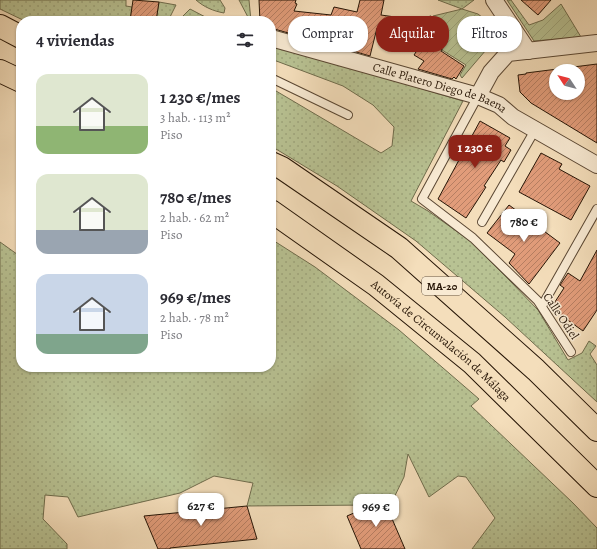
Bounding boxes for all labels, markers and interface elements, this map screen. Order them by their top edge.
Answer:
chip: Comprar [288,16,368,52]
chip: Alquilar [376,16,449,52]
chip: Filtros [457,16,522,52]
text: 4 viviendas [36,29,114,52]
icon: filters [234,29,256,51]
street label: Calle Platero Diego de Baena [371,59,511,117]
north arrow [549,64,585,100]
map controls [549,64,585,100]
text: 1 230 €/mes [160,86,240,109]
icon: home [68,90,116,138]
text: 3 hab. · 113 m² [160,109,230,126]
text: Piso [160,126,182,143]
pin: 1 230 € [438,135,512,169]
text: 1 230 € [457,139,493,156]
text: 780 €/mes [160,186,231,209]
icon: home [68,190,116,238]
text: 2 hab. · 62 m² [160,209,229,226]
pin: 780 € [496,209,552,243]
text: 780 € [510,213,538,230]
text: Piso [160,226,182,243]
street label: Autovía de Circunvalación de Málaga [367,275,515,405]
road number: MA-20 [422,277,462,295]
text: 969 €/mes [160,286,231,309]
street label: Calle Odiel [540,289,583,343]
icon: home [68,290,116,338]
text: 2 hab. · 78 m² [160,309,229,326]
text: Piso [160,326,182,343]
pin: 627 € [173,493,229,527]
pin: 969 € [348,494,404,528]
text: 627 € [187,497,215,514]
text: 969 € [362,498,390,515]

